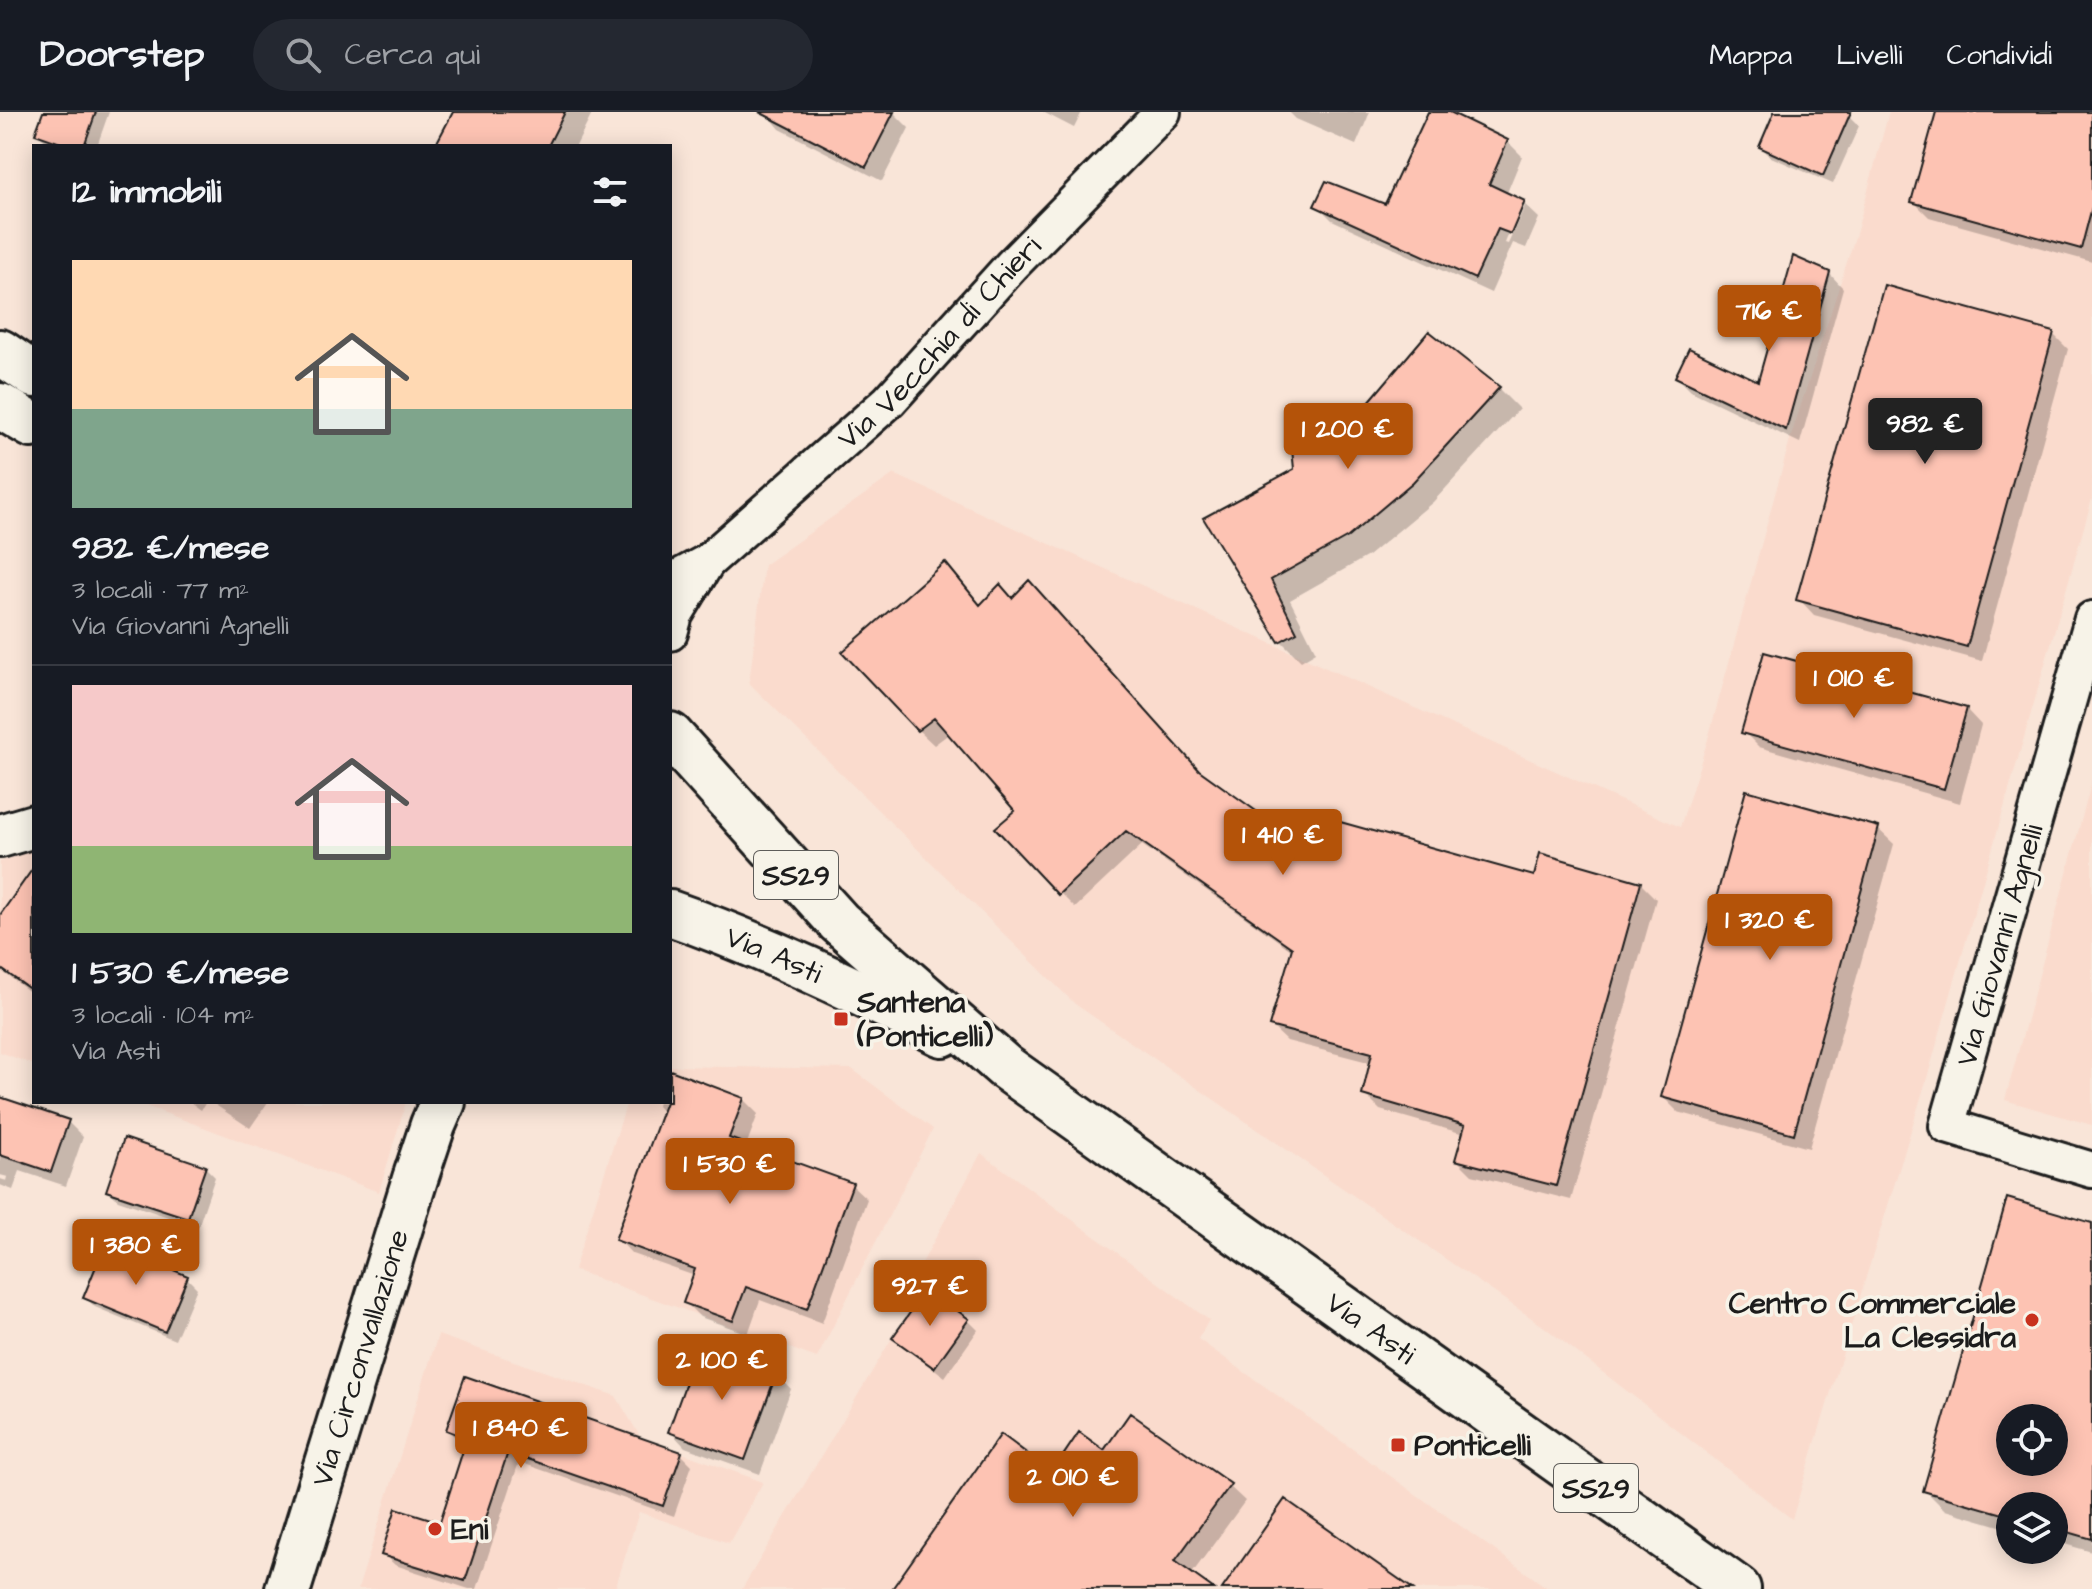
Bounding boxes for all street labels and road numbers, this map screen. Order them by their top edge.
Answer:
street label: Via Vecchia di Chieri [828,227,1052,459]
street label: Via Giovanni Agnelli [1945,819,2056,1072]
road number: SS29 [754,851,838,899]
street label: Via Asti [719,916,829,995]
street label: Via Circonvallazione [301,1224,420,1492]
street label: Via Asti [1317,1282,1425,1375]
road number: SS29 [1554,1464,1638,1512]

